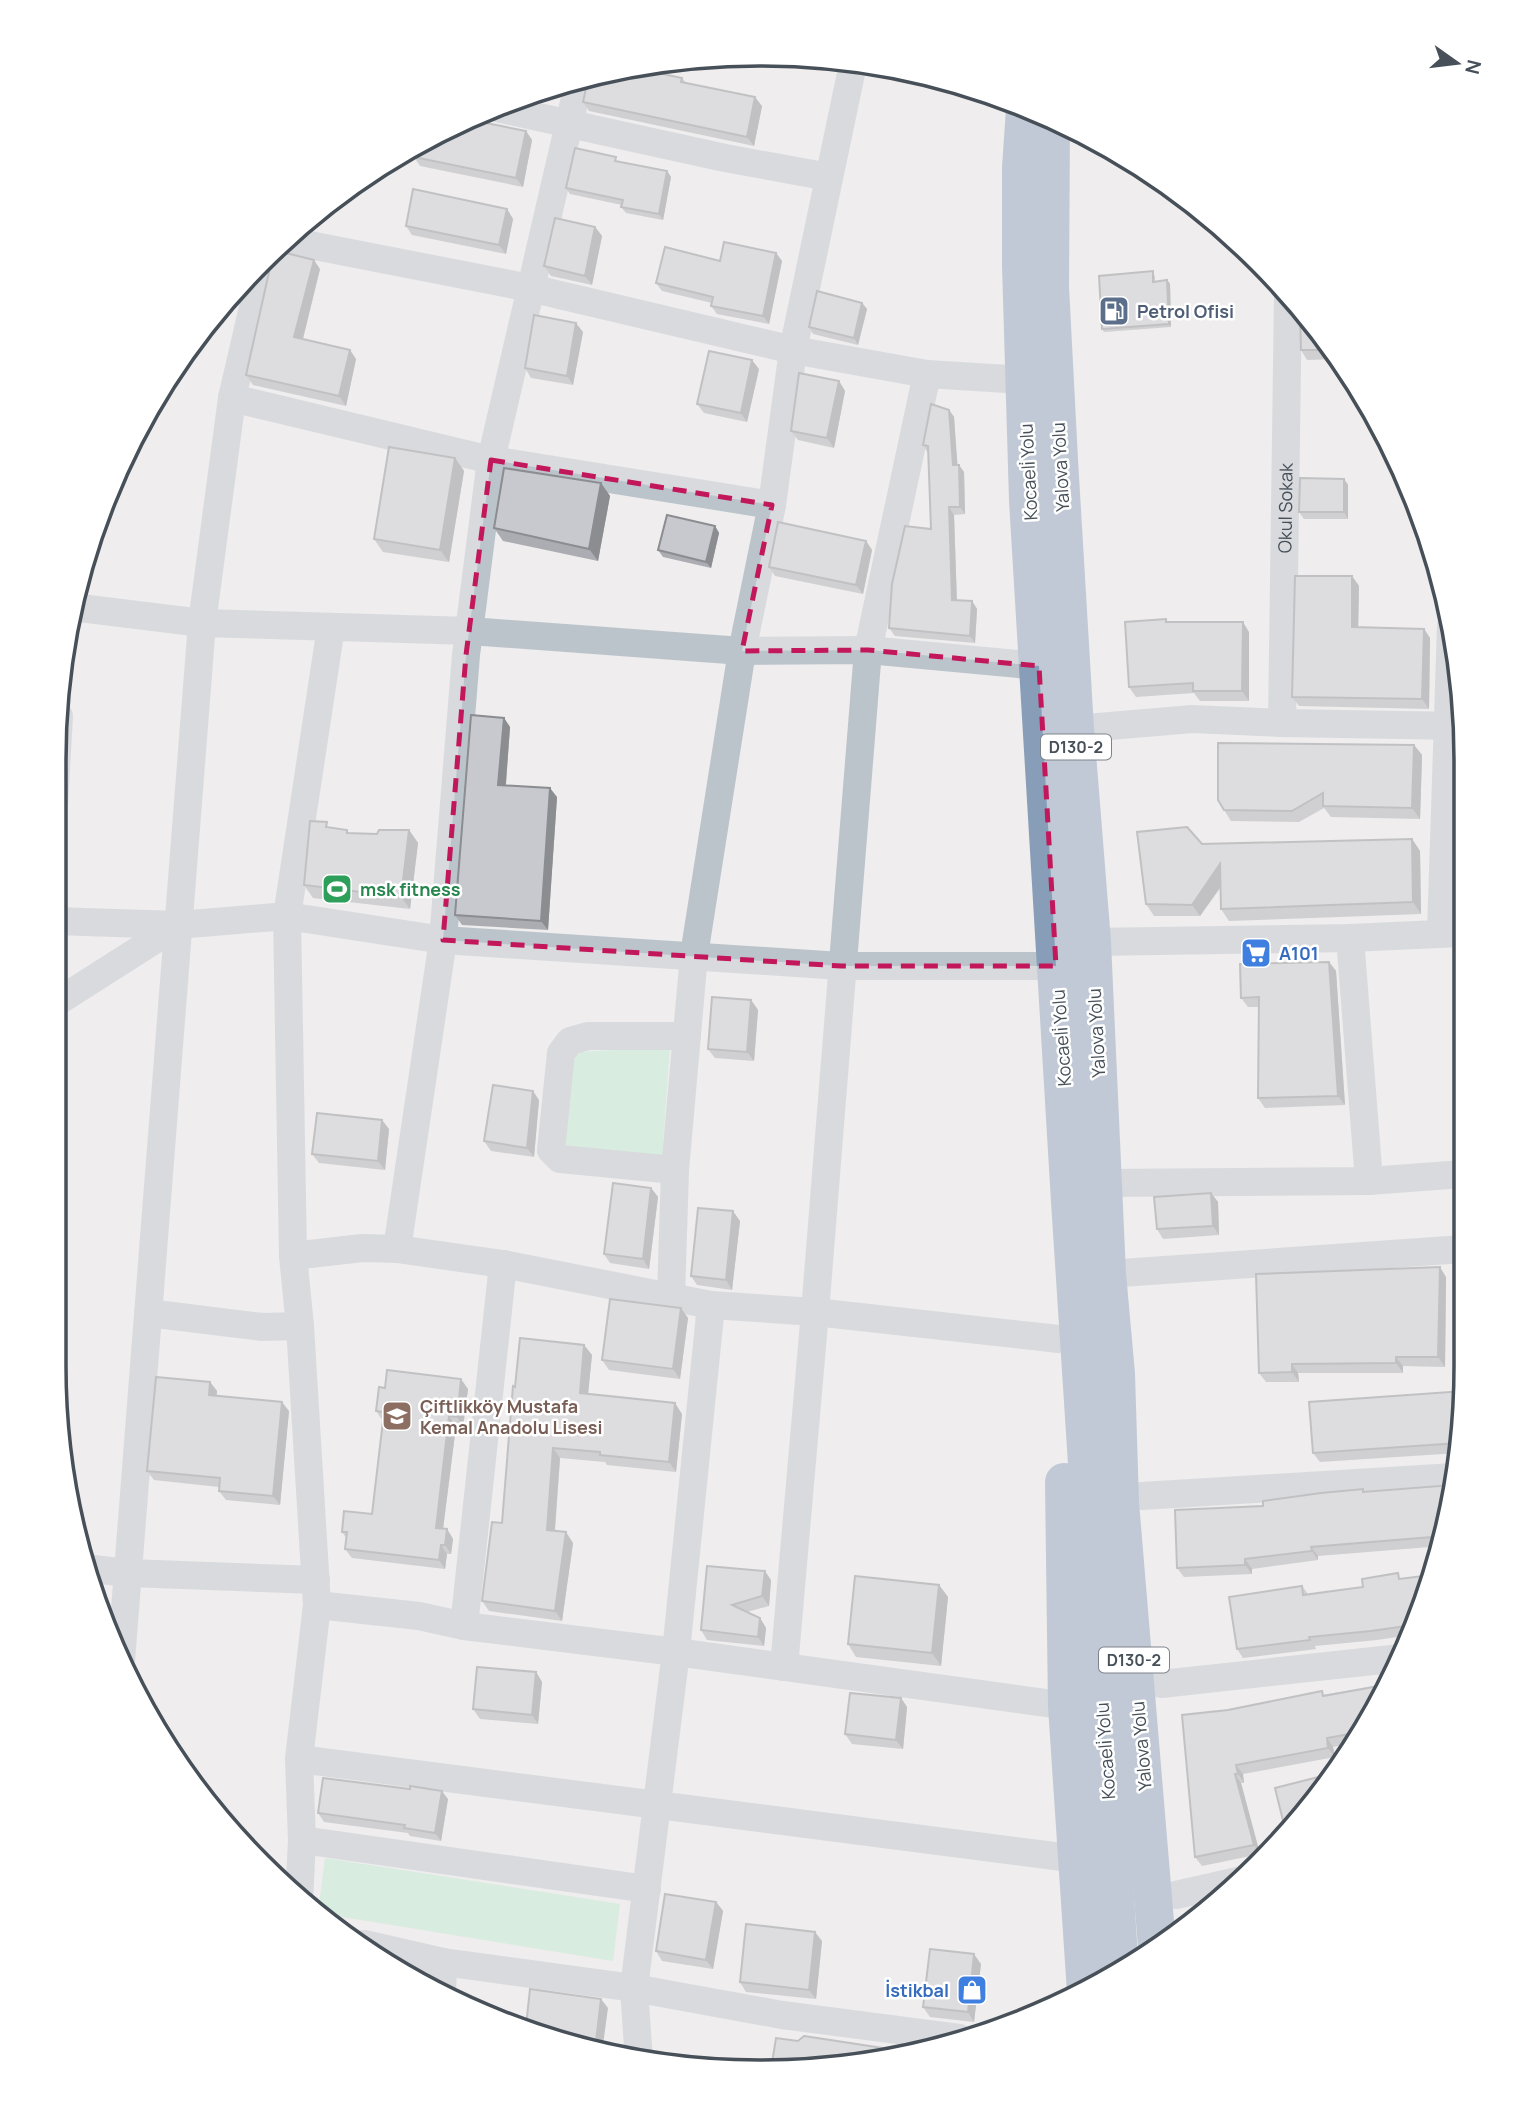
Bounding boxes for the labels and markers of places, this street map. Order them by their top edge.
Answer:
fuel station icon: Petrol Ofisi [1097,294,1131,328]
place label: Petrol Ofisi [1137,299,1234,323]
sports icon: msk fitness [320,872,354,906]
place label: msk fitness [360,877,461,901]
supermarket icon: A101 [1239,936,1273,970]
place label: A101 [1279,941,1319,965]
place label: Çiftlikköy Mustafa Kemal Anadolu Lisesi [420,1394,603,1439]
school or university icon: Çiftlikköy Mustafa Kemal Anadolu Lisesi [380,1399,414,1433]
shop icon: İstikbal [955,1973,989,2007]
place label: İstikbal [885,1978,949,2002]

